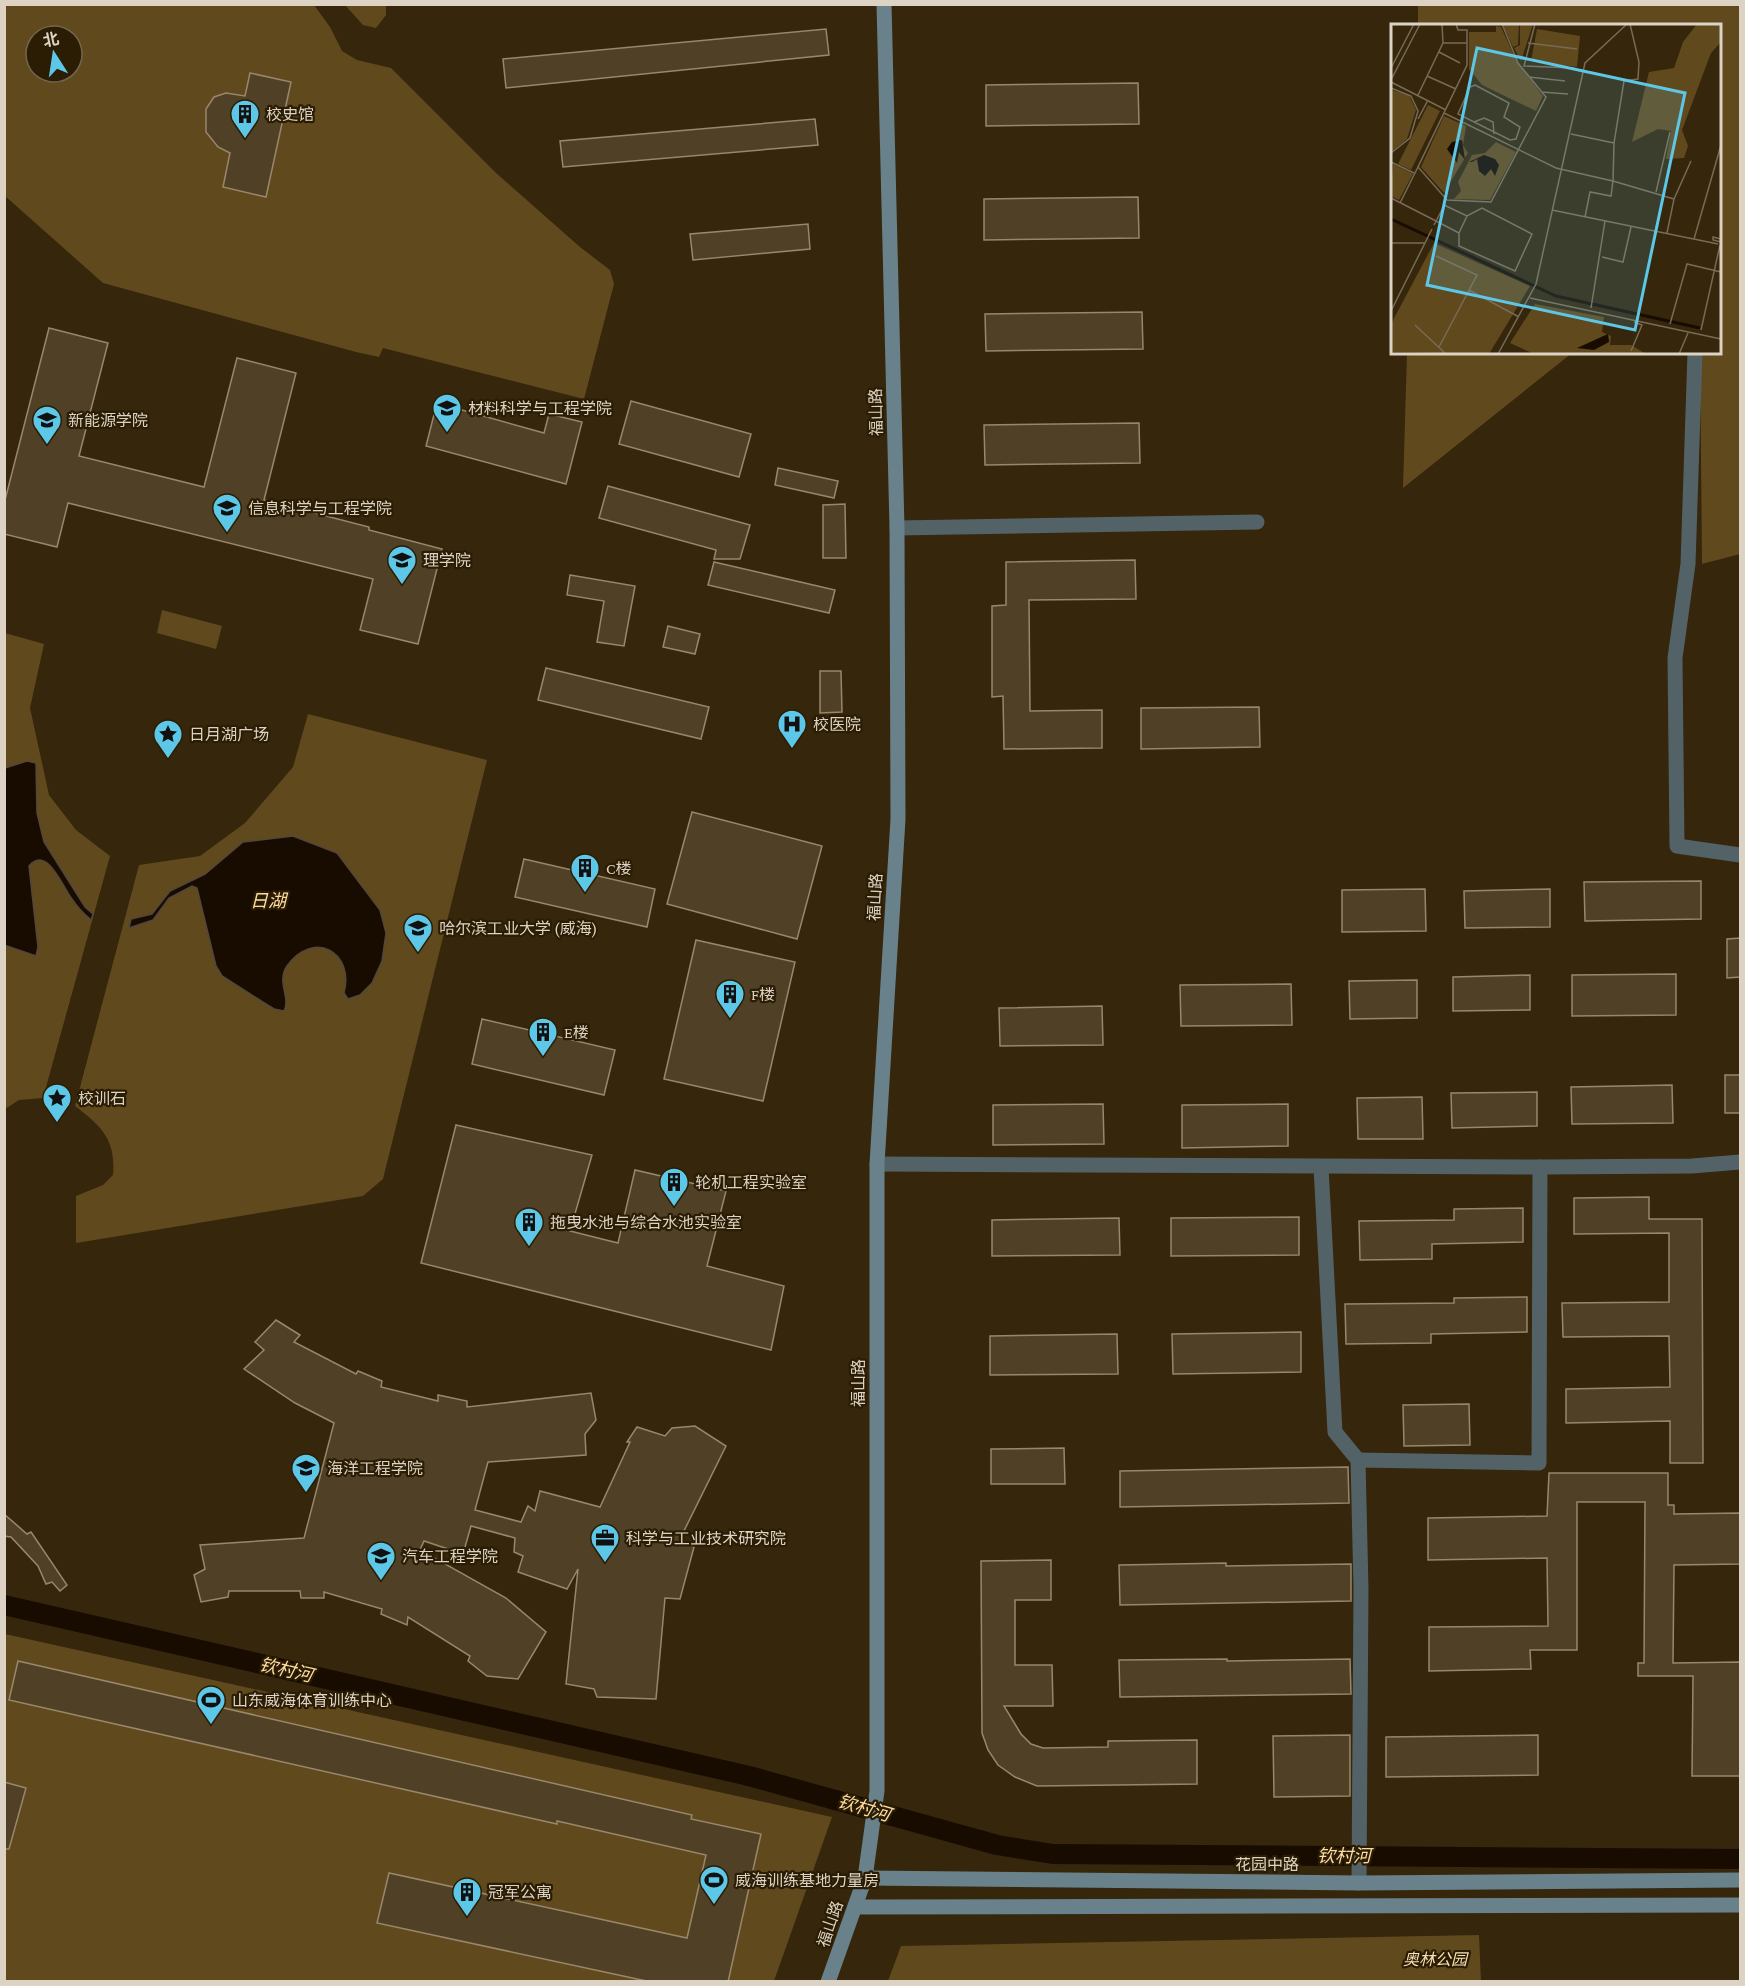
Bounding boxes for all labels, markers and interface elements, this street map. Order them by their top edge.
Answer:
north arrow [24,24,84,84]
inset map [1391,24,1721,354]
text: 北 [41,30,61,50]
building icon: 校史馆 [229,98,261,140]
place label: 校史馆 [266,106,314,123]
street label: 福山路 [867,388,885,436]
school or university icon: 材料科学与工程学院 [431,392,463,434]
place label: 材料科学与工程学院 [468,400,612,417]
school or university icon: 新能源学院 [31,404,63,446]
place label: 新能源学院 [68,412,148,429]
school or university icon: 信息科学与工程学院 [211,492,243,534]
place label: 信息科学与工程学院 [248,500,392,517]
school or university icon: 理学院 [386,544,418,586]
place label: 理学院 [423,552,471,569]
hospital icon: 校医院 [776,708,808,750]
place label: 校医院 [813,716,861,733]
place icon: 日月湖广场 [152,718,184,760]
place label: 日月湖广场 [189,726,269,743]
building icon: C楼 [569,852,601,894]
place label: C楼 [606,860,631,877]
street label: 福山路 [865,873,885,921]
water label: 日湖 [250,891,289,911]
school or university icon: 哈尔滨工业大学 (威海) [402,912,434,954]
place label: 哈尔滨工业大学 (威海) [439,920,597,938]
building icon: F楼 [714,978,746,1020]
place label: F楼 [751,986,775,1003]
building icon: E楼 [527,1016,559,1058]
place label: E楼 [564,1024,589,1041]
place icon: 校训石 [41,1082,73,1124]
place label: 校训石 [78,1090,126,1107]
building icon: 轮机工程实验室 [658,1166,690,1208]
place label: 轮机工程实验室 [695,1174,807,1191]
building icon: 拖曳水池与综合水池实验室 [513,1206,545,1248]
place label: 拖曳水池与综合水池实验室 [550,1214,742,1231]
street label: 福山路 [850,1359,867,1407]
school or university icon: 海洋工程学院 [290,1452,322,1494]
place label: 海洋工程学院 [327,1460,423,1477]
office icon: 科学与工业技术研究院 [589,1522,621,1564]
place label: 科学与工业技术研究院 [626,1530,786,1547]
school or university icon: 汽车工程学院 [365,1540,397,1582]
place label: 汽车工程学院 [402,1548,498,1565]
water label: 钦村河 [257,1654,317,1686]
sports icon: 山东威海体育训练中心 [195,1684,227,1726]
place label: 山东威海体育训练中心 [232,1692,392,1709]
water label: 钦村河 [835,1791,896,1826]
water label: 钦村河 [1317,1846,1374,1866]
street label: 花园中路 [1235,1856,1299,1873]
sports icon: 威海训练基地力量房 [698,1864,730,1906]
place label: 威海训练基地力量房 [735,1872,879,1889]
building icon: 冠军公寓 [451,1876,483,1918]
place label: 冠军公寓 [488,1884,552,1901]
street label: 福山路 [814,1899,846,1949]
park label: 奥林公园 [1403,1951,1469,1968]

